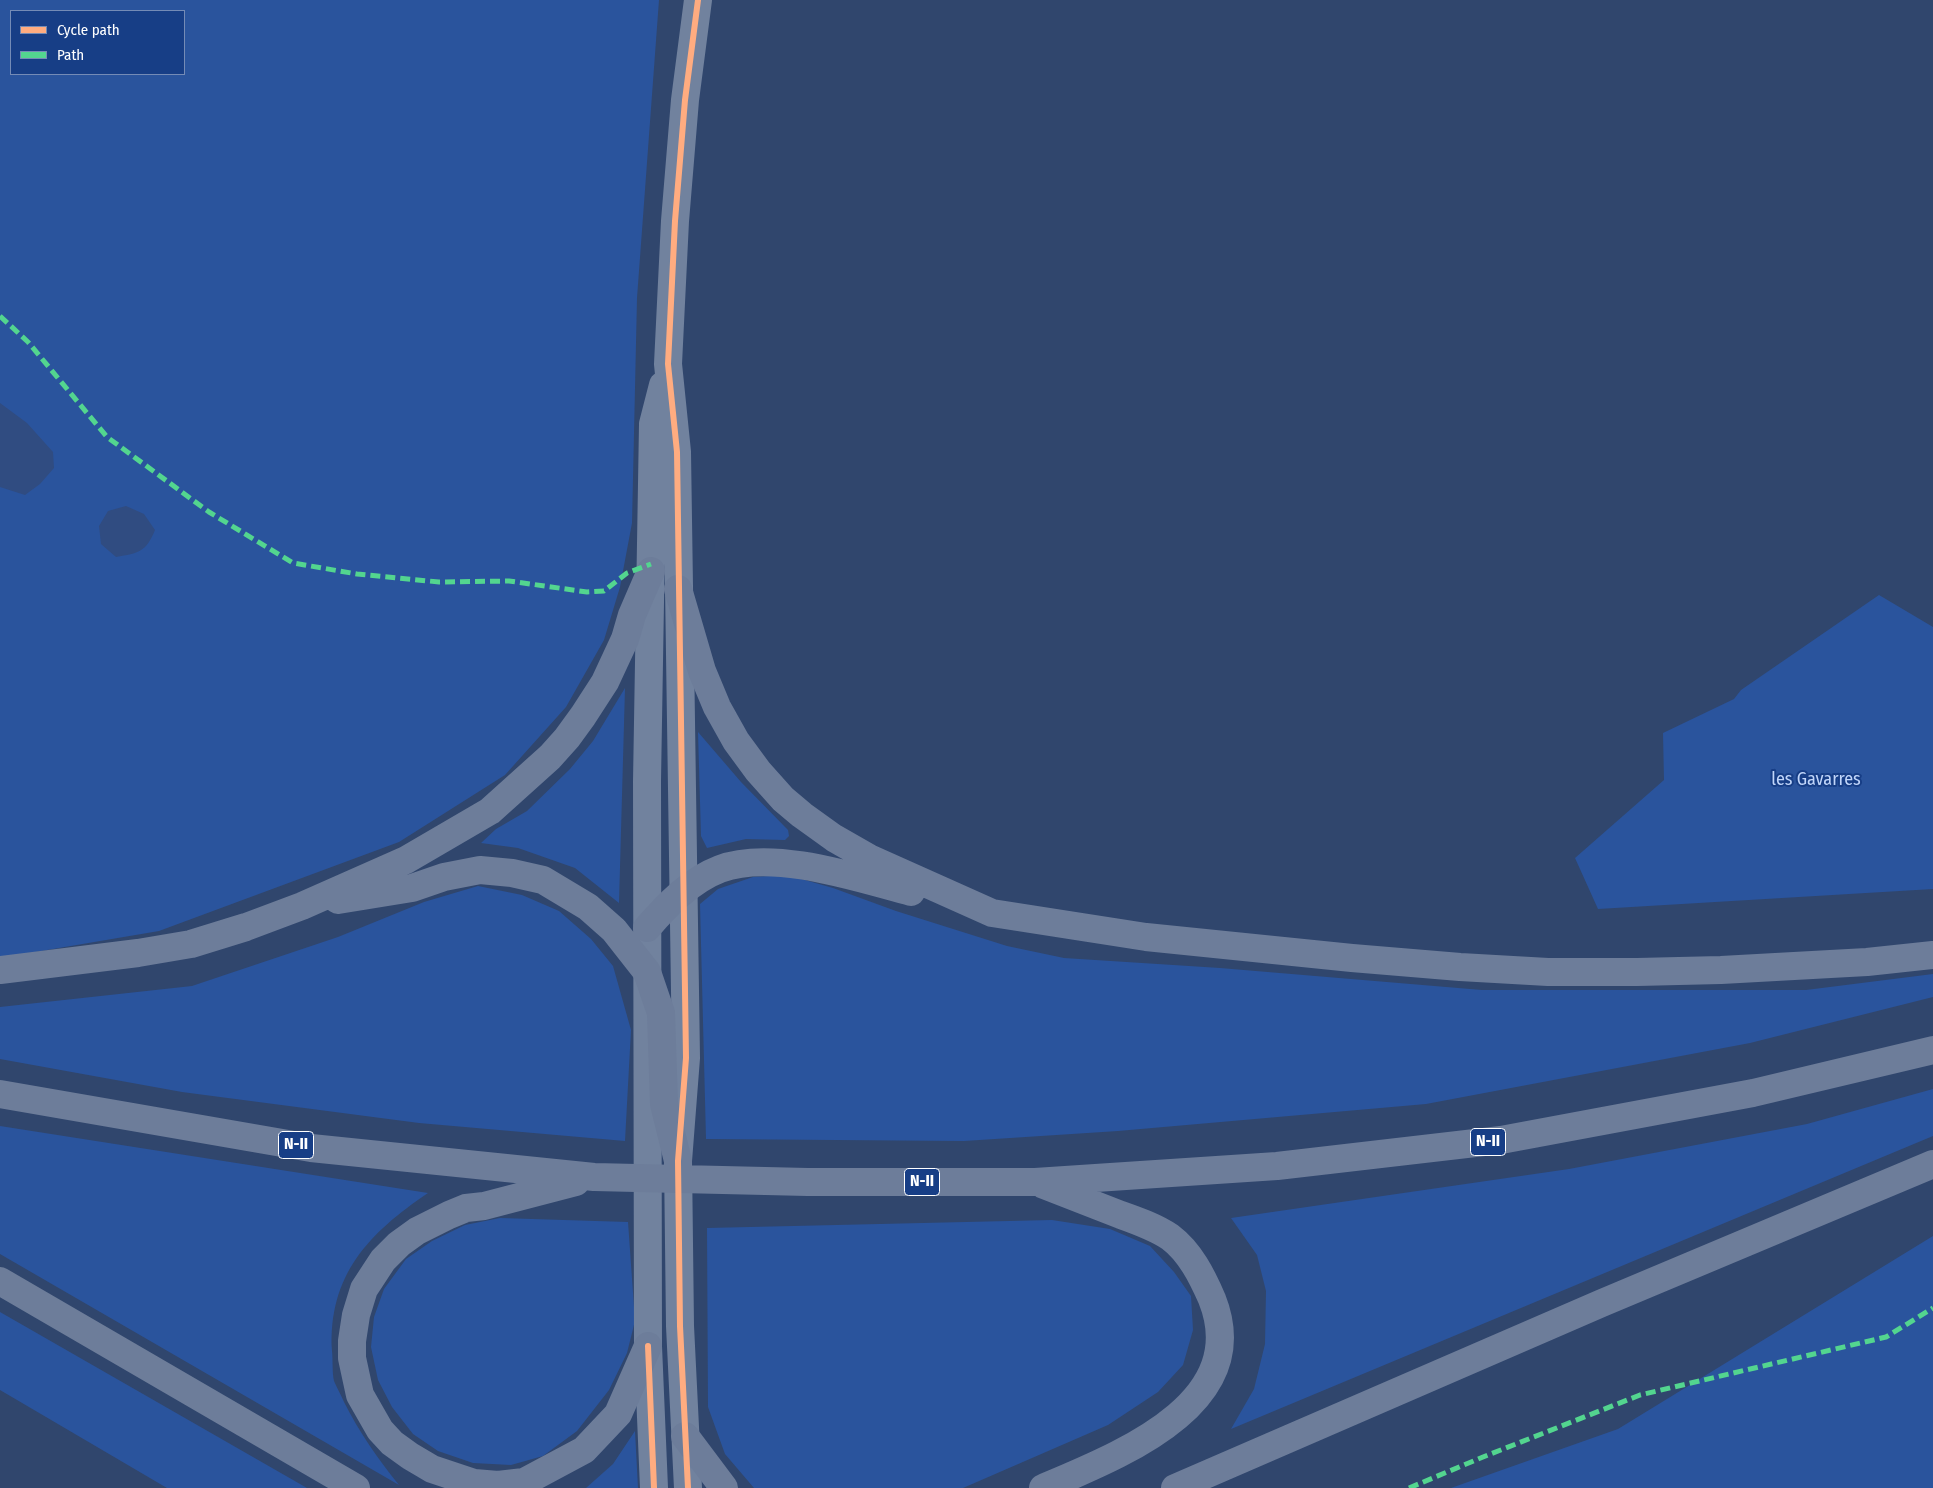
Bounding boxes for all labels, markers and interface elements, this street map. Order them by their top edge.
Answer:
legend [10,10,185,75]
text: Cycle path [57,21,120,39]
text: Path [57,46,84,64]
park label: les Gavarres [1771,769,1861,791]
road number: N-II [1470,1128,1506,1156]
road number: N-II [278,1132,314,1158]
road number: N-II [904,1168,940,1196]

